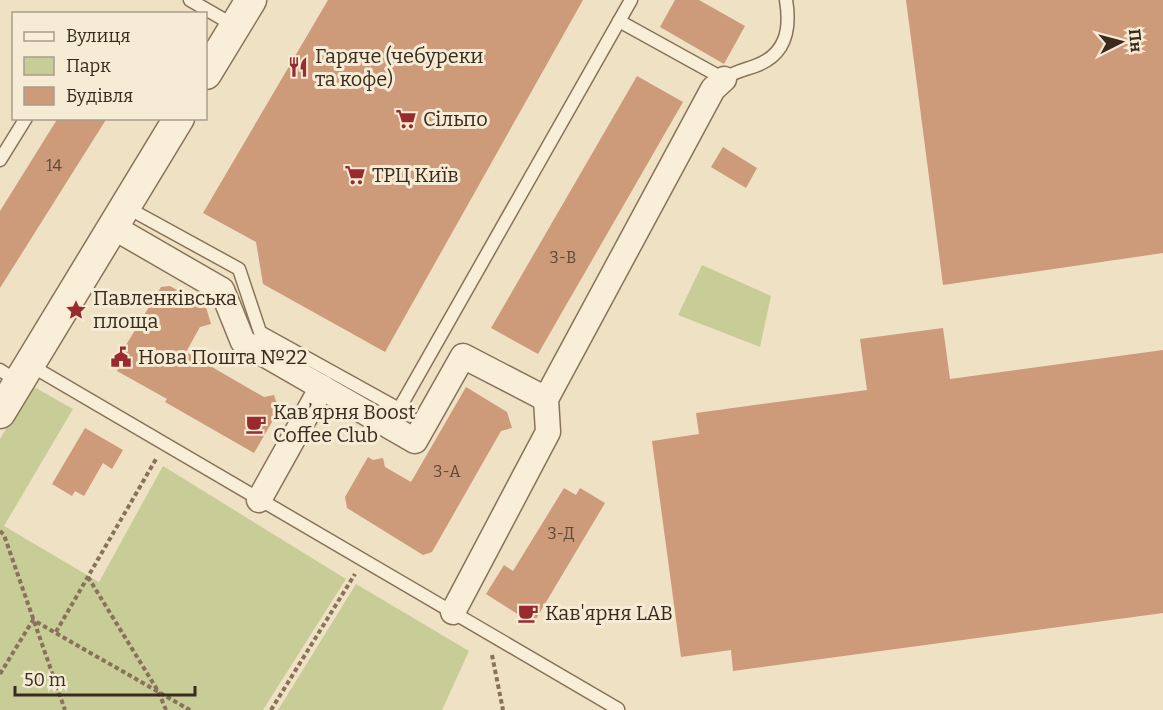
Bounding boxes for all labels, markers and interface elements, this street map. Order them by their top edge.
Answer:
legend [12,12,207,120]
north arrow [1091,12,1151,72]
text: Вулиця [66,25,130,47]
text: Пн [1125,28,1146,53]
place label: Гаряче (чебуреки та кофе) [315,44,483,91]
text: Парк [66,55,111,77]
restaurant icon: Гаряче (чебуреки та кофе) [286,55,310,79]
text: Будівля [66,85,133,107]
supermarket icon: Сільпо [394,107,418,131]
place label: Сільпо [423,107,488,131]
house number: 14 [46,156,63,175]
supermarket icon: ТРЦ Київ [343,163,367,187]
place label: ТРЦ Київ [372,163,459,187]
house number: 3-В [550,248,576,267]
place label: Павленківська площа [93,286,237,333]
place icon: Павленківська площа [64,298,88,322]
public building icon: Нова Пошта №22 [109,345,133,369]
place label: Нова Пошта №22 [138,345,307,369]
place label: Кав’ярня Boost Coffee Club [273,400,416,447]
cafe icon: Кав’ярня Boost Coffee Club [244,412,268,436]
house number: 3-А [433,462,461,481]
house number: 3-Д [547,524,575,543]
cafe icon: Кав'ярня LAB [516,601,540,625]
place label: Кав'ярня LAB [545,601,673,625]
scale bar [15,659,195,697]
text: 50 m [24,669,66,691]

